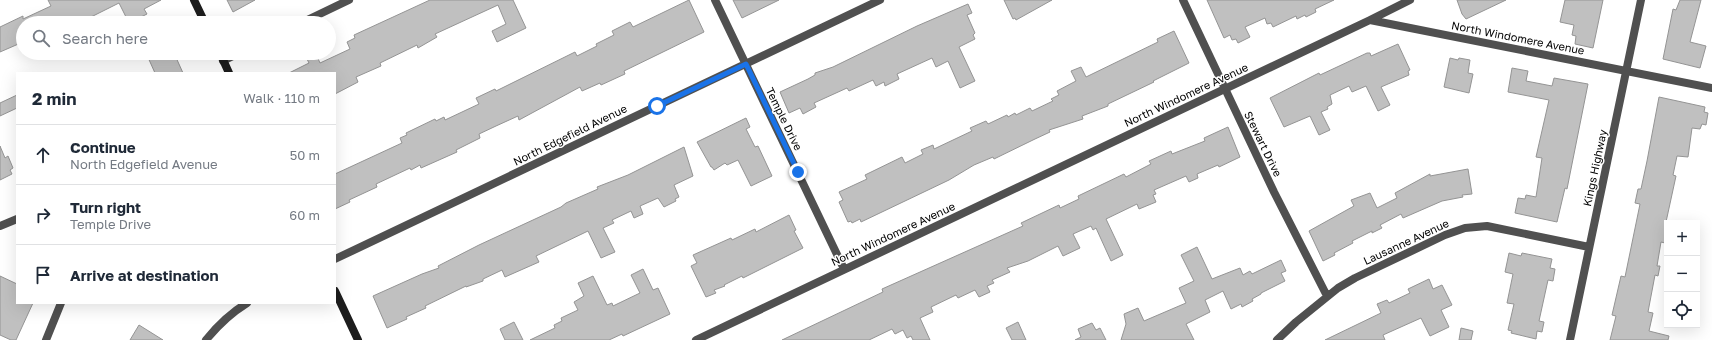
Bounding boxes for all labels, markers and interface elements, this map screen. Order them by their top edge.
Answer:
search box [16,16,336,60]
street label: North Windomere Avenue [1450,18,1586,57]
icon: search [30,27,52,49]
text: Search here [62,29,148,47]
street label: North Windomere Avenue [1122,60,1250,129]
street label: Temple Drive [764,85,805,152]
text: 2 min [32,88,76,109]
text: Walk · 110 m [243,90,320,106]
route start [648,97,666,115]
street label: North Edgefield Avenue [511,101,629,168]
street label: Stewart Drive [1242,109,1285,179]
street label: Kings Highway [1580,128,1609,208]
text: Continue [70,138,136,156]
icon: ahead [32,144,54,166]
text: 50 m [290,147,320,163]
text: North Edgefield Avenue [70,156,218,172]
route end [789,163,807,181]
text: Turn right [70,198,141,216]
street label: North Windomere Avenue [829,199,957,268]
icon: right [32,204,54,226]
text: 60 m [289,207,320,223]
text: Temple Drive [70,216,151,232]
street label: Lausanne Avenue [1361,216,1451,267]
map controls [1664,220,1700,328]
button: + [1664,220,1700,256]
button: − [1664,256,1700,292]
icon: arrive [32,264,54,286]
text: Arrive at destination [70,266,219,284]
button: locate [1664,292,1700,328]

